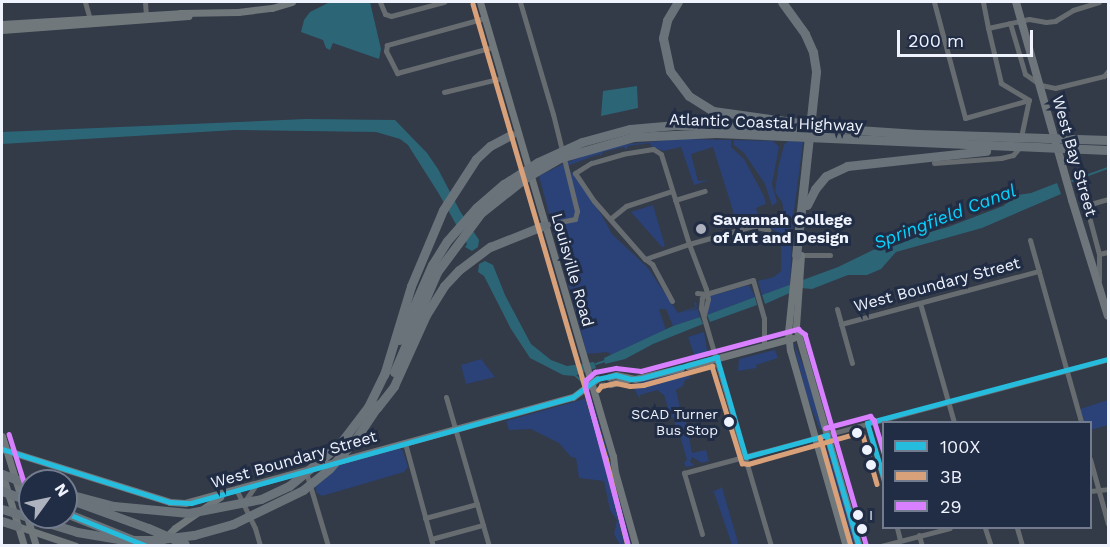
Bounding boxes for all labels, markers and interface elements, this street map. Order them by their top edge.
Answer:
scale bar [900,18,1036,56]
text: 200 m [908,30,964,51]
street label: West Bay Street [1047,93,1101,219]
street label: Atlantic Coastal Highway [669,110,863,136]
water label: Springfield Canal [871,180,1019,254]
place label: Savannah College of Art and Design [713,210,852,248]
street label: Louisville Road [547,211,597,329]
marker: Savannah College of Art and Design [694,222,708,236]
street label: West Boundary Street [851,253,1023,317]
place label: SCAD Turner Bus Stop [631,406,718,438]
marker: SCAD Turner Bus Stop [723,416,735,428]
legend [882,421,1092,529]
street label: West Boundary Street [209,427,379,493]
unlabelled marker [851,427,863,439]
text: 100X [940,436,980,457]
unlabelled marker [861,444,873,456]
unlabelled marker [865,459,877,471]
text: 3B [940,466,962,487]
north arrow [18,469,78,529]
text: N [51,480,73,500]
text: 29 [940,496,962,517]
place label: I [869,507,873,523]
marker: I [852,509,864,521]
unlabelled marker [856,523,868,535]

